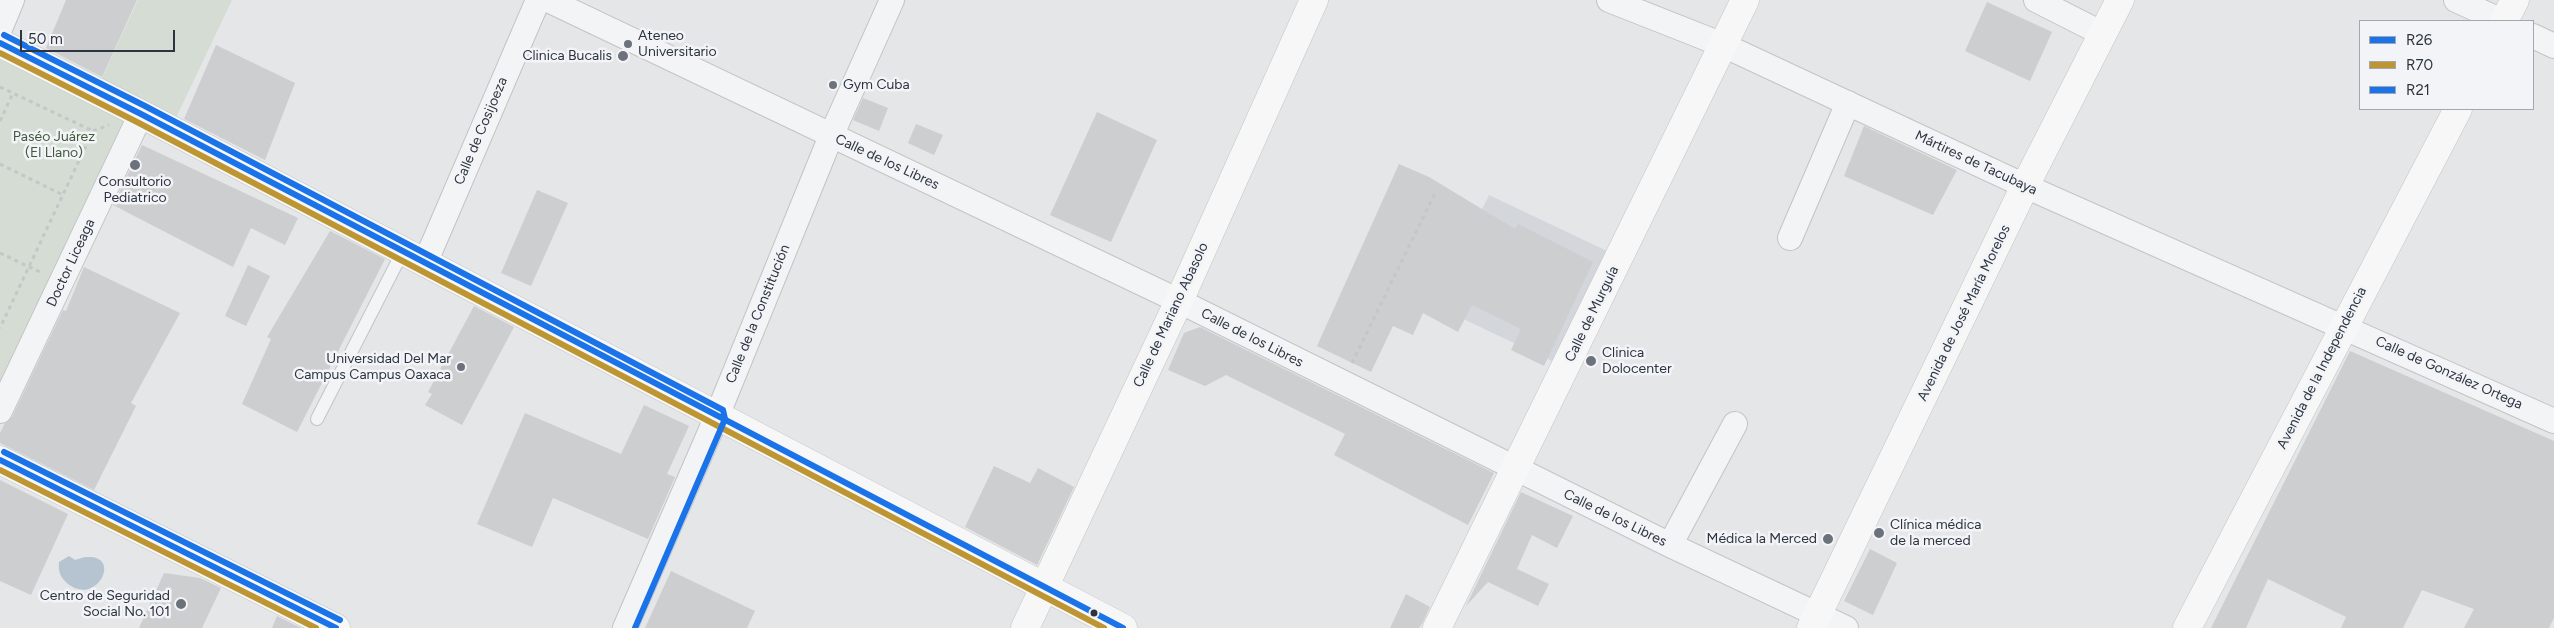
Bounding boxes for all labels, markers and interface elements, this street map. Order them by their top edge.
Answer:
scale bar [22,20,178,52]
legend [2359,20,2534,110]
place label: Ateneo Universitario [638,28,717,60]
text: 50 m [28,30,63,48]
text: R26 [2406,31,2432,49]
marker: Ateneo Universitario [622,38,634,50]
place label: Clinica Bucalis [522,48,612,64]
marker: Clinica Bucalis [616,49,630,63]
text: R70 [2406,56,2433,74]
street label: Calle de Cosijoeza [451,75,511,187]
place label: Gym Cuba [843,77,910,93]
marker: Gym Cuba [827,79,839,91]
text: R21 [2406,81,2430,99]
street label: Mártires de Tacubaya [1912,127,2040,199]
park label: Paséo Juárez (El Llano) [13,129,95,162]
street label: Calle de los Libres [832,131,942,193]
marker: Consultorio Pediatrico [128,158,142,172]
place label: Consultorio Pediatrico [99,174,171,206]
street label: Doctor Liceaga [43,216,99,310]
street label: Avenida de José María Morelos [1914,222,2014,404]
street label: Calle de Mariano Abasolo [1130,240,1212,390]
street label: Calle de la Constitución [722,242,794,386]
street label: Calle de Murguía [1562,263,1622,365]
street label: Avenida de la Independencia [2274,284,2370,452]
street label: Calle de los Libres [1198,305,1306,371]
street label: Calle de González Ortega [2373,333,2525,413]
place label: Clinica Dolocenter [1602,345,1672,378]
place label: Universidad Del Mar Campus Campus Oaxaca [294,351,451,384]
marker: Clinica Dolocenter [1584,354,1598,368]
marker: Universidad Del Mar Campus Campus Oaxaca [455,361,467,373]
street label: Calle de los Libres [1561,486,1669,550]
place label: Clínica médica de la merced [1890,517,1981,550]
marker: Clínica médica de la merced [1872,526,1886,540]
place label: Médica la Merced [1707,531,1817,547]
marker: Médica la Merced [1821,532,1835,546]
place label: Centro de Seguridad Social No. 101 [40,588,170,620]
marker: Centro de Seguridad Social No. 101 [174,597,188,611]
unlabelled marker [1089,608,1099,618]

